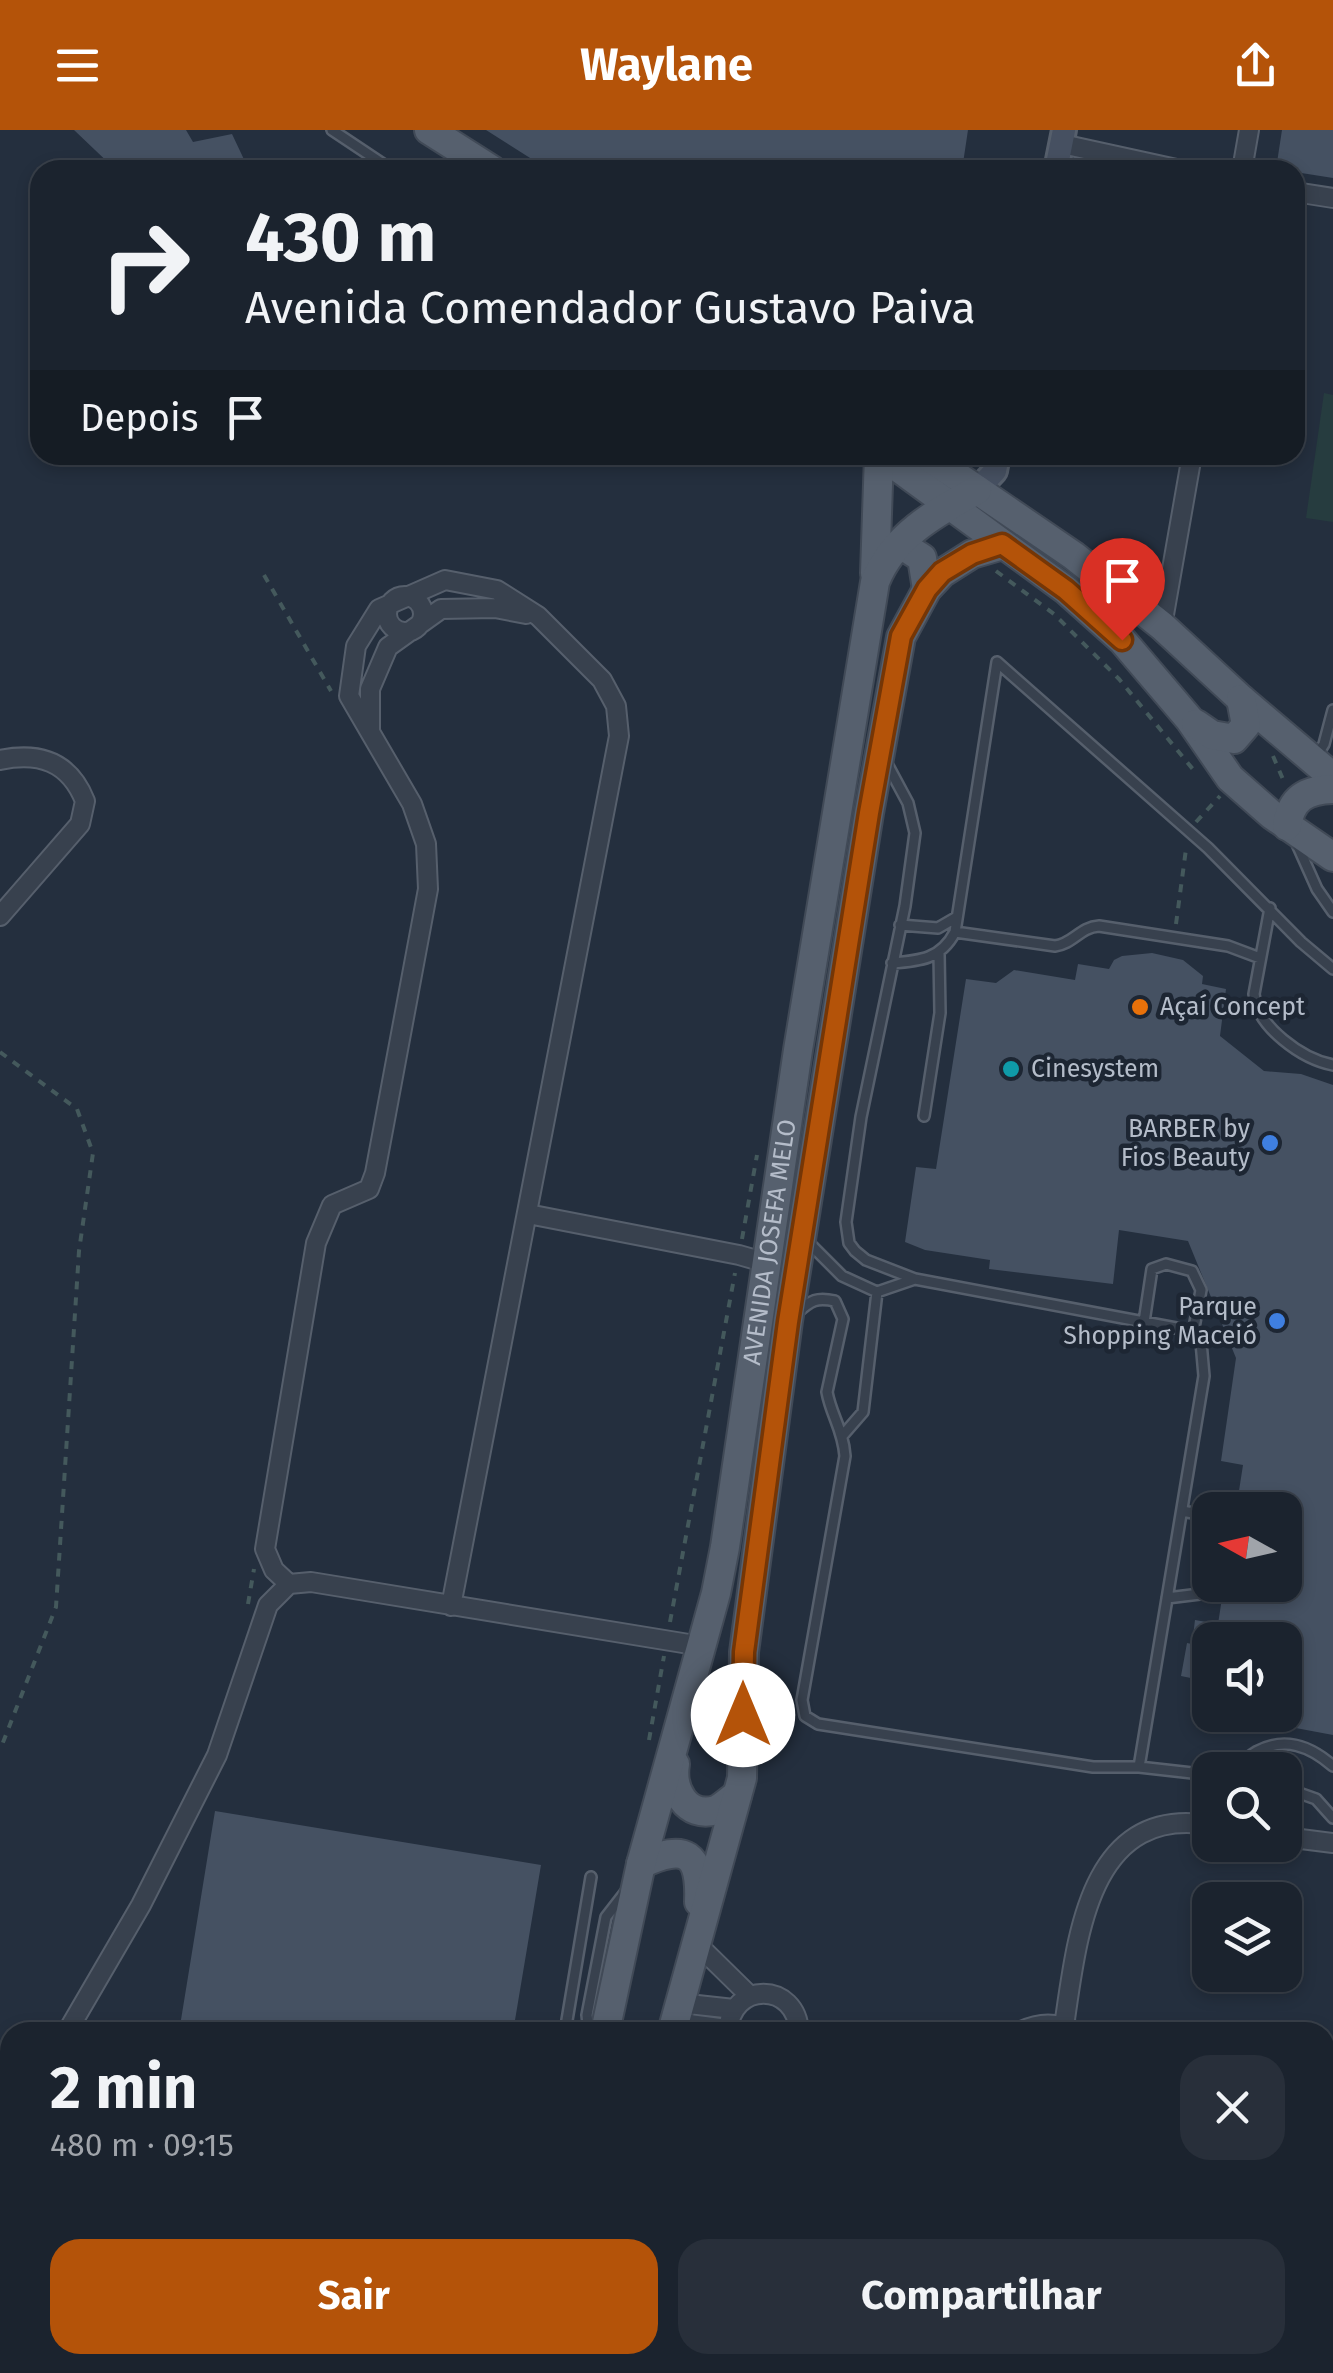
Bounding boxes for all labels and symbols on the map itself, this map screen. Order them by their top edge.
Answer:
pin [1080,538,1165,641]
place label: Açaí Concept [1160,992,1306,1022]
marker: Açaí Concept [1129,996,1151,1018]
place label: Cinesystem [1031,1054,1159,1084]
marker: Cinesystem [1000,1058,1022,1080]
place label: BARBER by Fios Beauty [1121,1114,1251,1173]
street label: AVENIDA JOSEFA MELO [737,1117,803,1367]
marker: BARBER by Fios Beauty [1259,1132,1281,1154]
place label: Parque Shopping Maceió [1063,1292,1257,1351]
marker: Parque Shopping Maceió [1266,1310,1288,1332]
north arrow [1192,1492,1302,1602]
position arrow [691,1663,795,1767]

